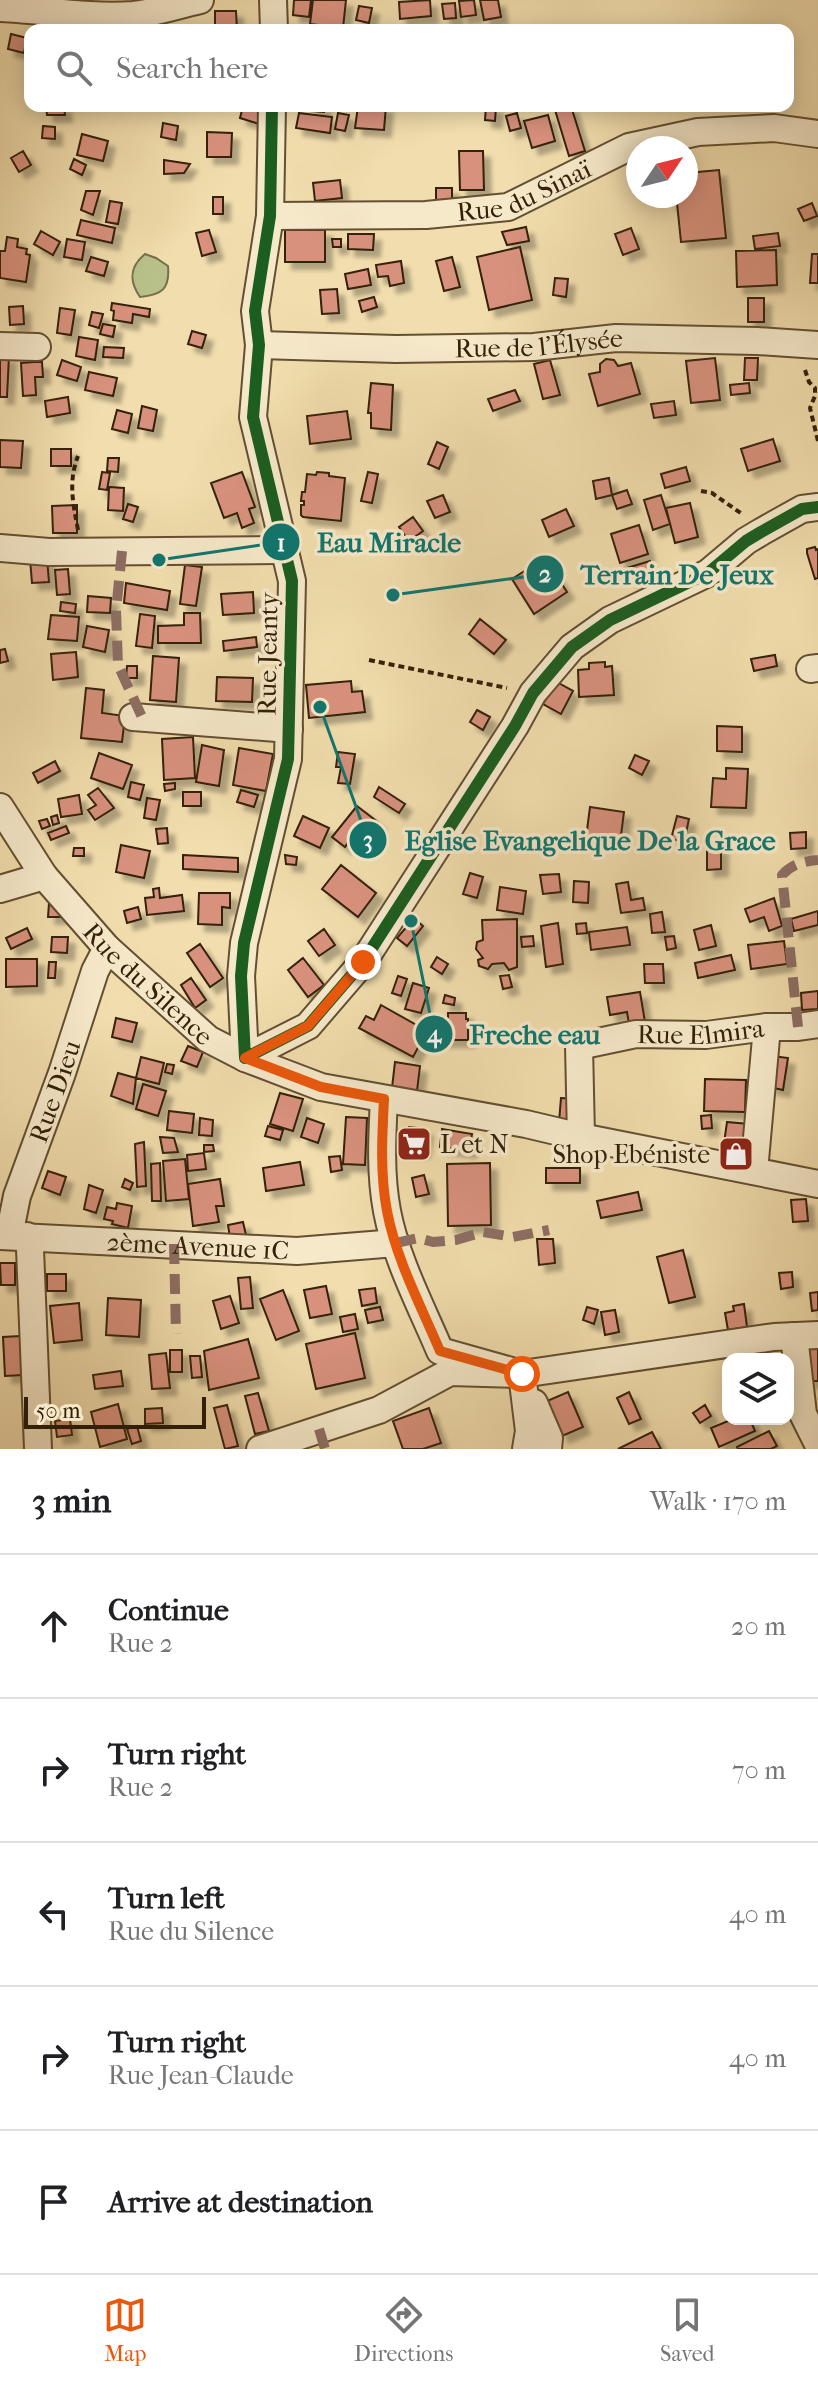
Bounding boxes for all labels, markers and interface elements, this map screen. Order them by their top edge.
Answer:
search box [24,24,794,112]
icon: search [52,46,96,90]
text: Search here [116,51,268,86]
north arrow [626,136,698,208]
street label: Rue du Sinaï [455,153,596,227]
street label: Rue de l'Élysée [454,322,623,364]
callout: Eau Miracle [261,516,477,568]
text: Eau Miracle [317,526,461,559]
text: 1 [277,529,285,557]
callout: Terrain De Jeux [525,548,790,600]
text: Terrain De Jeux [579,558,774,591]
text: 2 [539,560,551,588]
street label: Rue Jeanty [251,591,285,716]
callout: Eglise Evangelique De la Grace [348,814,791,866]
text: Eglise Evangelique De la Grace [404,824,776,857]
text: 3 [363,826,373,854]
street label: Rue du Silence [77,916,220,1052]
route end [345,944,381,980]
callout: Freche eau [414,1008,616,1060]
street label: Rue Elmira [637,1012,767,1051]
text: Freche eau [470,1018,601,1051]
text: 4 [426,1020,443,1049]
street label: Rue Dieu [22,1036,87,1147]
supermarket icon: L et N [395,1125,433,1163]
place label: L et N [440,1129,509,1160]
shop icon: Shop Ebéniste [717,1135,755,1173]
place label: Shop Ebéniste [552,1139,710,1170]
street label: 2ème Avenue 1C [106,1226,290,1266]
map controls [722,1353,794,1425]
button: layers [722,1353,794,1425]
route start [504,1356,540,1392]
scale bar [24,1393,206,1429]
text: 50 m [36,1398,81,1424]
text: 3 min [32,1481,111,1521]
text: Walk · 170 m [650,1486,786,1517]
text: Continue [108,1593,229,1628]
icon: ahead [32,1604,76,1648]
text: 20 m [731,1611,786,1642]
text: Rue 2 [108,1628,173,1659]
text: Turn right [108,1737,246,1772]
icon: right [32,1748,76,1792]
text: 70 m [732,1755,786,1786]
text: Rue 2 [108,1772,173,1803]
text: Turn left [108,1881,225,1916]
icon: left [32,1892,76,1936]
text: 40 m [729,1899,786,1930]
text: Rue du Silence [108,1916,274,1947]
text: Turn right [108,2025,246,2060]
icon: right [32,2036,76,2080]
text: 40 m [729,2043,786,2074]
text: Rue Jean-Claude [108,2060,294,2091]
icon: arrive [32,2180,76,2224]
text: Arrive at destination [108,2185,373,2220]
tab: Map [103,2293,147,2367]
tab: Directions [354,2293,453,2367]
tab: Saved [660,2293,715,2367]

